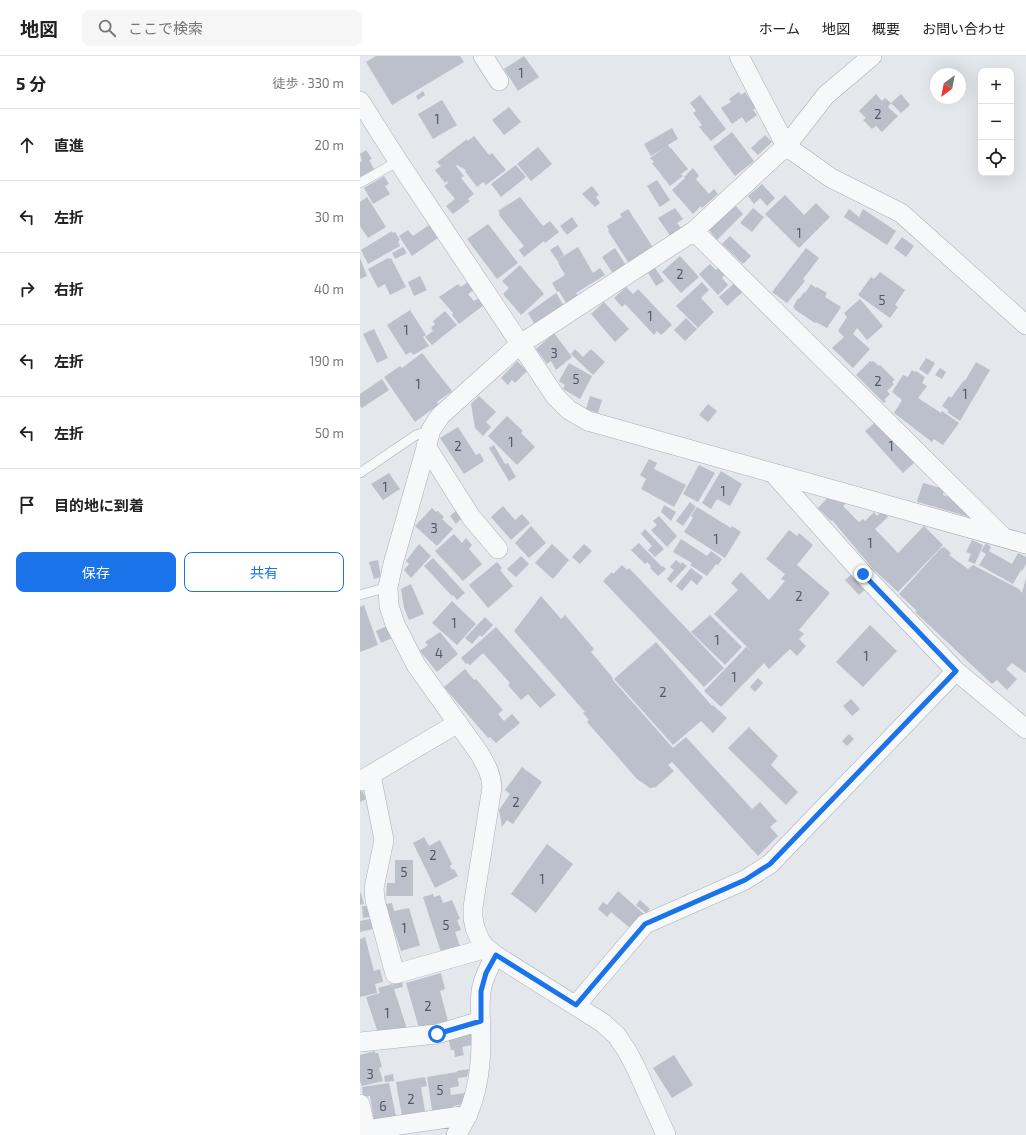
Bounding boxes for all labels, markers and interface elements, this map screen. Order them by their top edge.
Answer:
search box [82,10,362,46]
text: 地図 [20,17,58,40]
icon: search [96,17,118,39]
text: ここで検索 [128,19,203,37]
text: ホーム [758,20,800,37]
text: 地図 [822,20,850,37]
text: 概要 [872,20,900,37]
text: お問い合わせ [922,20,1006,37]
house number: 1 [518,65,524,81]
north arrow [930,68,966,104]
map controls [978,68,1014,176]
button: + [978,68,1014,104]
text: 5 分 [16,73,46,93]
text: 徒歩 · 330 m [273,75,344,91]
button: − [978,104,1014,140]
house number: 2 [874,106,882,122]
house number: 1 [434,111,440,127]
icon: ahead [16,134,38,156]
text: 直進 [54,136,84,154]
text: 20 m [315,137,344,153]
button: locate [978,140,1014,176]
icon: left [16,206,38,228]
text: 左折 [54,208,84,226]
text: 30 m [315,209,344,225]
house number: 1 [796,225,802,241]
house number: 2 [676,266,684,282]
icon: right [16,278,38,300]
text: 右折 [54,280,84,298]
text: 40 m [314,281,344,297]
house number: 5 [879,292,886,308]
house number: 1 [647,308,653,324]
house number: 1 [403,322,409,338]
house number: 3 [550,345,558,361]
icon: left [16,350,38,372]
text: 左折 [54,352,84,370]
text: 190 m [309,353,344,369]
house number: 5 [573,371,580,387]
house number: 2 [874,373,882,389]
house number: 1 [415,376,421,392]
house number: 1 [962,386,968,402]
icon: left [16,422,38,444]
text: 左折 [54,424,84,442]
text: 50 m [315,425,344,441]
house number: 1 [508,434,514,450]
house number: 2 [454,438,462,454]
house number: 1 [888,438,894,454]
house number: 1 [382,479,388,495]
house number: 1 [720,483,726,499]
icon: arrive [16,494,38,516]
text: 目的地に到着 [54,496,144,514]
house number: 3 [430,520,438,536]
house number: 1 [713,531,719,547]
house number: 1 [867,535,873,551]
button: 保存 [16,552,176,592]
button: 共有 [184,552,344,592]
route end [854,565,872,583]
house number: 2 [795,588,803,604]
house number: 1 [451,615,457,631]
house number: 1 [714,632,720,648]
house number: 4 [435,645,443,661]
house number: 1 [863,648,869,664]
house number: 1 [731,669,737,685]
house number: 2 [659,684,667,700]
house number: 2 [512,794,520,810]
house number: 2 [429,847,437,863]
house number: 5 [401,864,408,880]
house number: 1 [539,871,545,887]
house number: 5 [443,917,450,933]
house number: 1 [401,920,407,936]
house number: 2 [424,998,432,1014]
house number: 1 [384,1005,390,1021]
route start [428,1025,446,1043]
house number: 3 [366,1066,374,1082]
house number: 5 [437,1082,444,1098]
house number: 2 [407,1091,415,1107]
house number: 6 [379,1098,387,1114]

